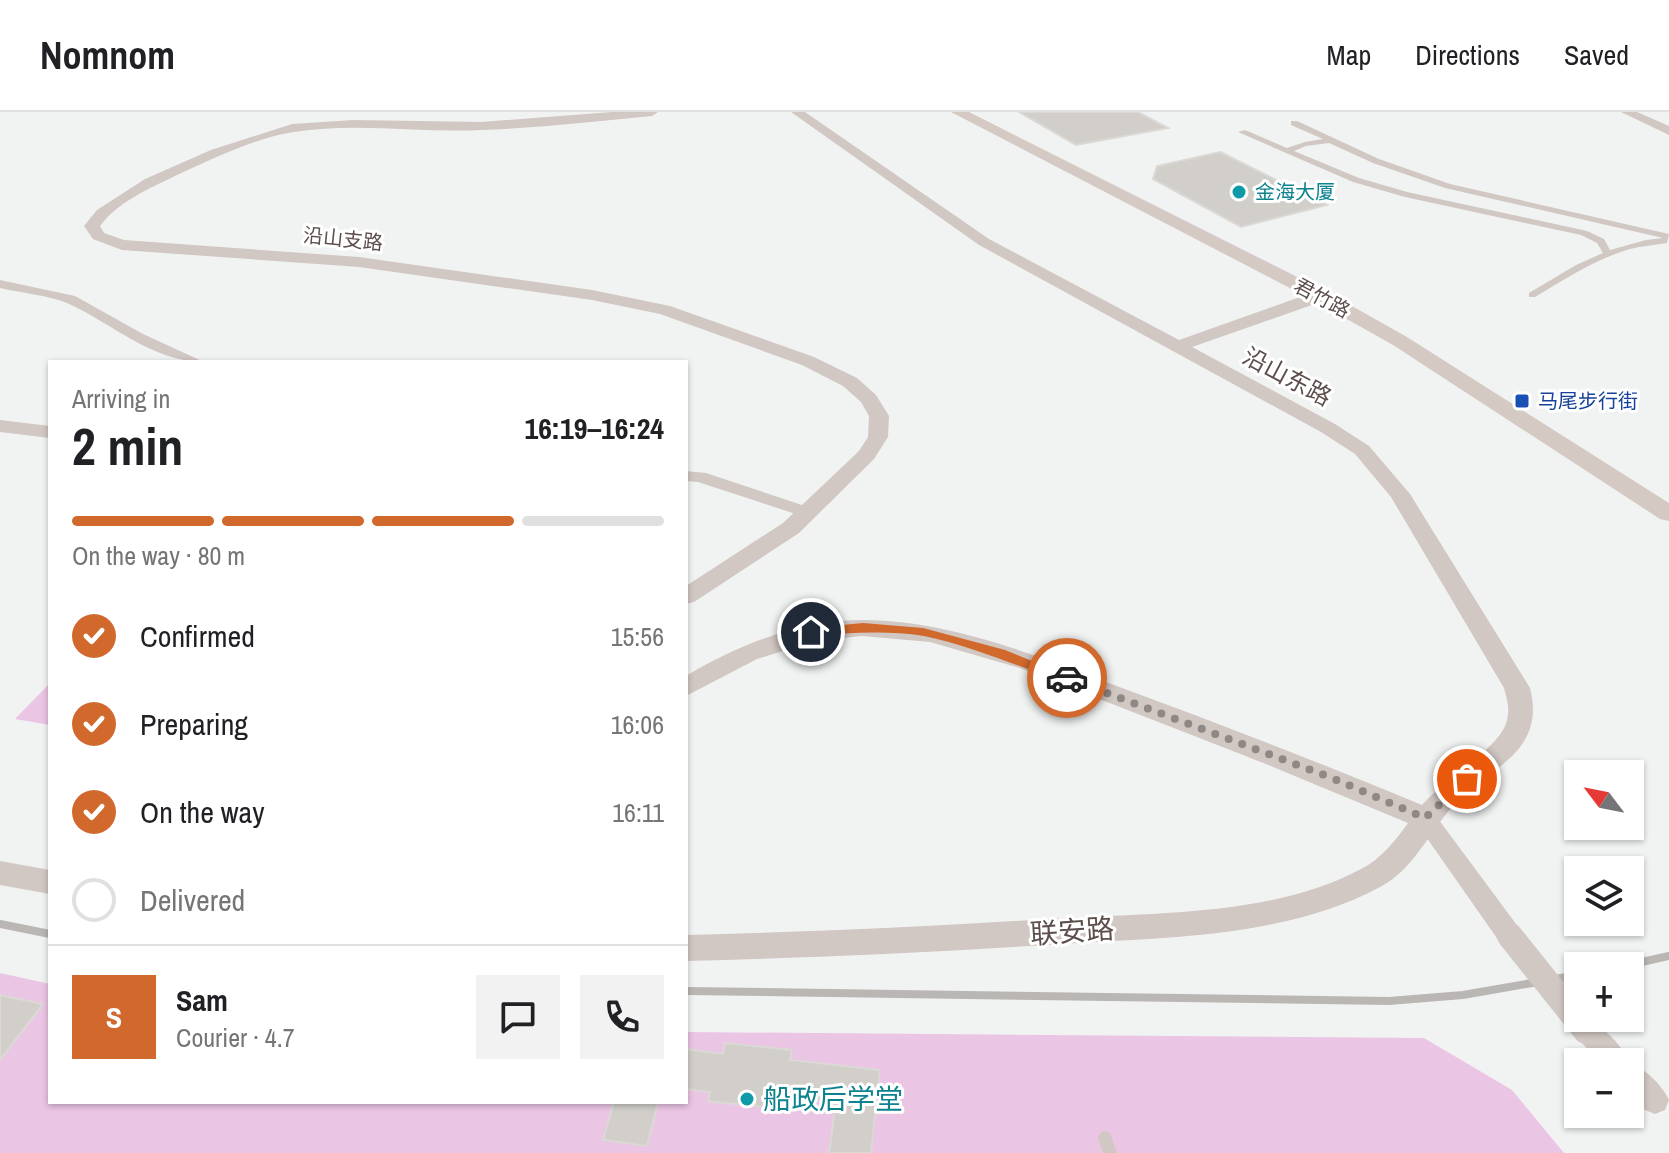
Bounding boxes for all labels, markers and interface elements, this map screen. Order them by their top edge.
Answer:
text: Nomnom [40,30,175,81]
text: Map [1327,36,1371,74]
text: Directions [1415,36,1520,74]
text: Saved [1564,36,1629,74]
place label: 金海大厦 [1255,178,1335,205]
marker: 金海大厦 [1230,183,1248,201]
street label: 沿山支路 [302,221,384,256]
street label: 君竹路 [1289,272,1355,324]
street label: 沿山东路 [1238,339,1337,413]
text: Arriving in [72,381,170,416]
place label: 马尾步行街 [1538,387,1638,414]
marker: 马尾步行街 [1513,392,1531,410]
text: 16:19–16:24 [525,408,664,448]
text: 2 min [72,411,183,481]
text: On the way · 80 m [72,538,245,573]
pin [777,598,845,666]
icon: home [789,610,833,654]
icon: check [72,614,116,658]
text: Confirmed [140,616,255,656]
text: 15:56 [611,619,664,654]
courier [1027,638,1107,718]
icon: car [1045,656,1089,700]
icon: check [72,702,116,746]
text: Preparing [140,704,248,744]
text: 16:06 [611,707,664,742]
pin [1433,745,1501,813]
icon: bag [1445,757,1489,801]
north arrow [1564,760,1644,840]
map controls [1564,760,1644,1128]
icon: check [72,790,116,834]
text: On the way [140,792,264,832]
text: 16:11 [612,795,664,830]
button: layers [1564,856,1644,936]
text: Delivered [140,880,245,920]
street label: 联安路 [1029,909,1115,953]
button: + [1564,952,1644,1032]
button: chat [476,975,560,1059]
button: phone [580,975,664,1059]
text: Sam [176,980,228,1020]
text: S [106,997,122,1037]
text: Courier · 4.7 [176,1020,295,1055]
button: − [1564,1048,1644,1128]
place label: 船政后学堂 [763,1080,903,1118]
marker: 船政后学堂 [738,1090,756,1108]

